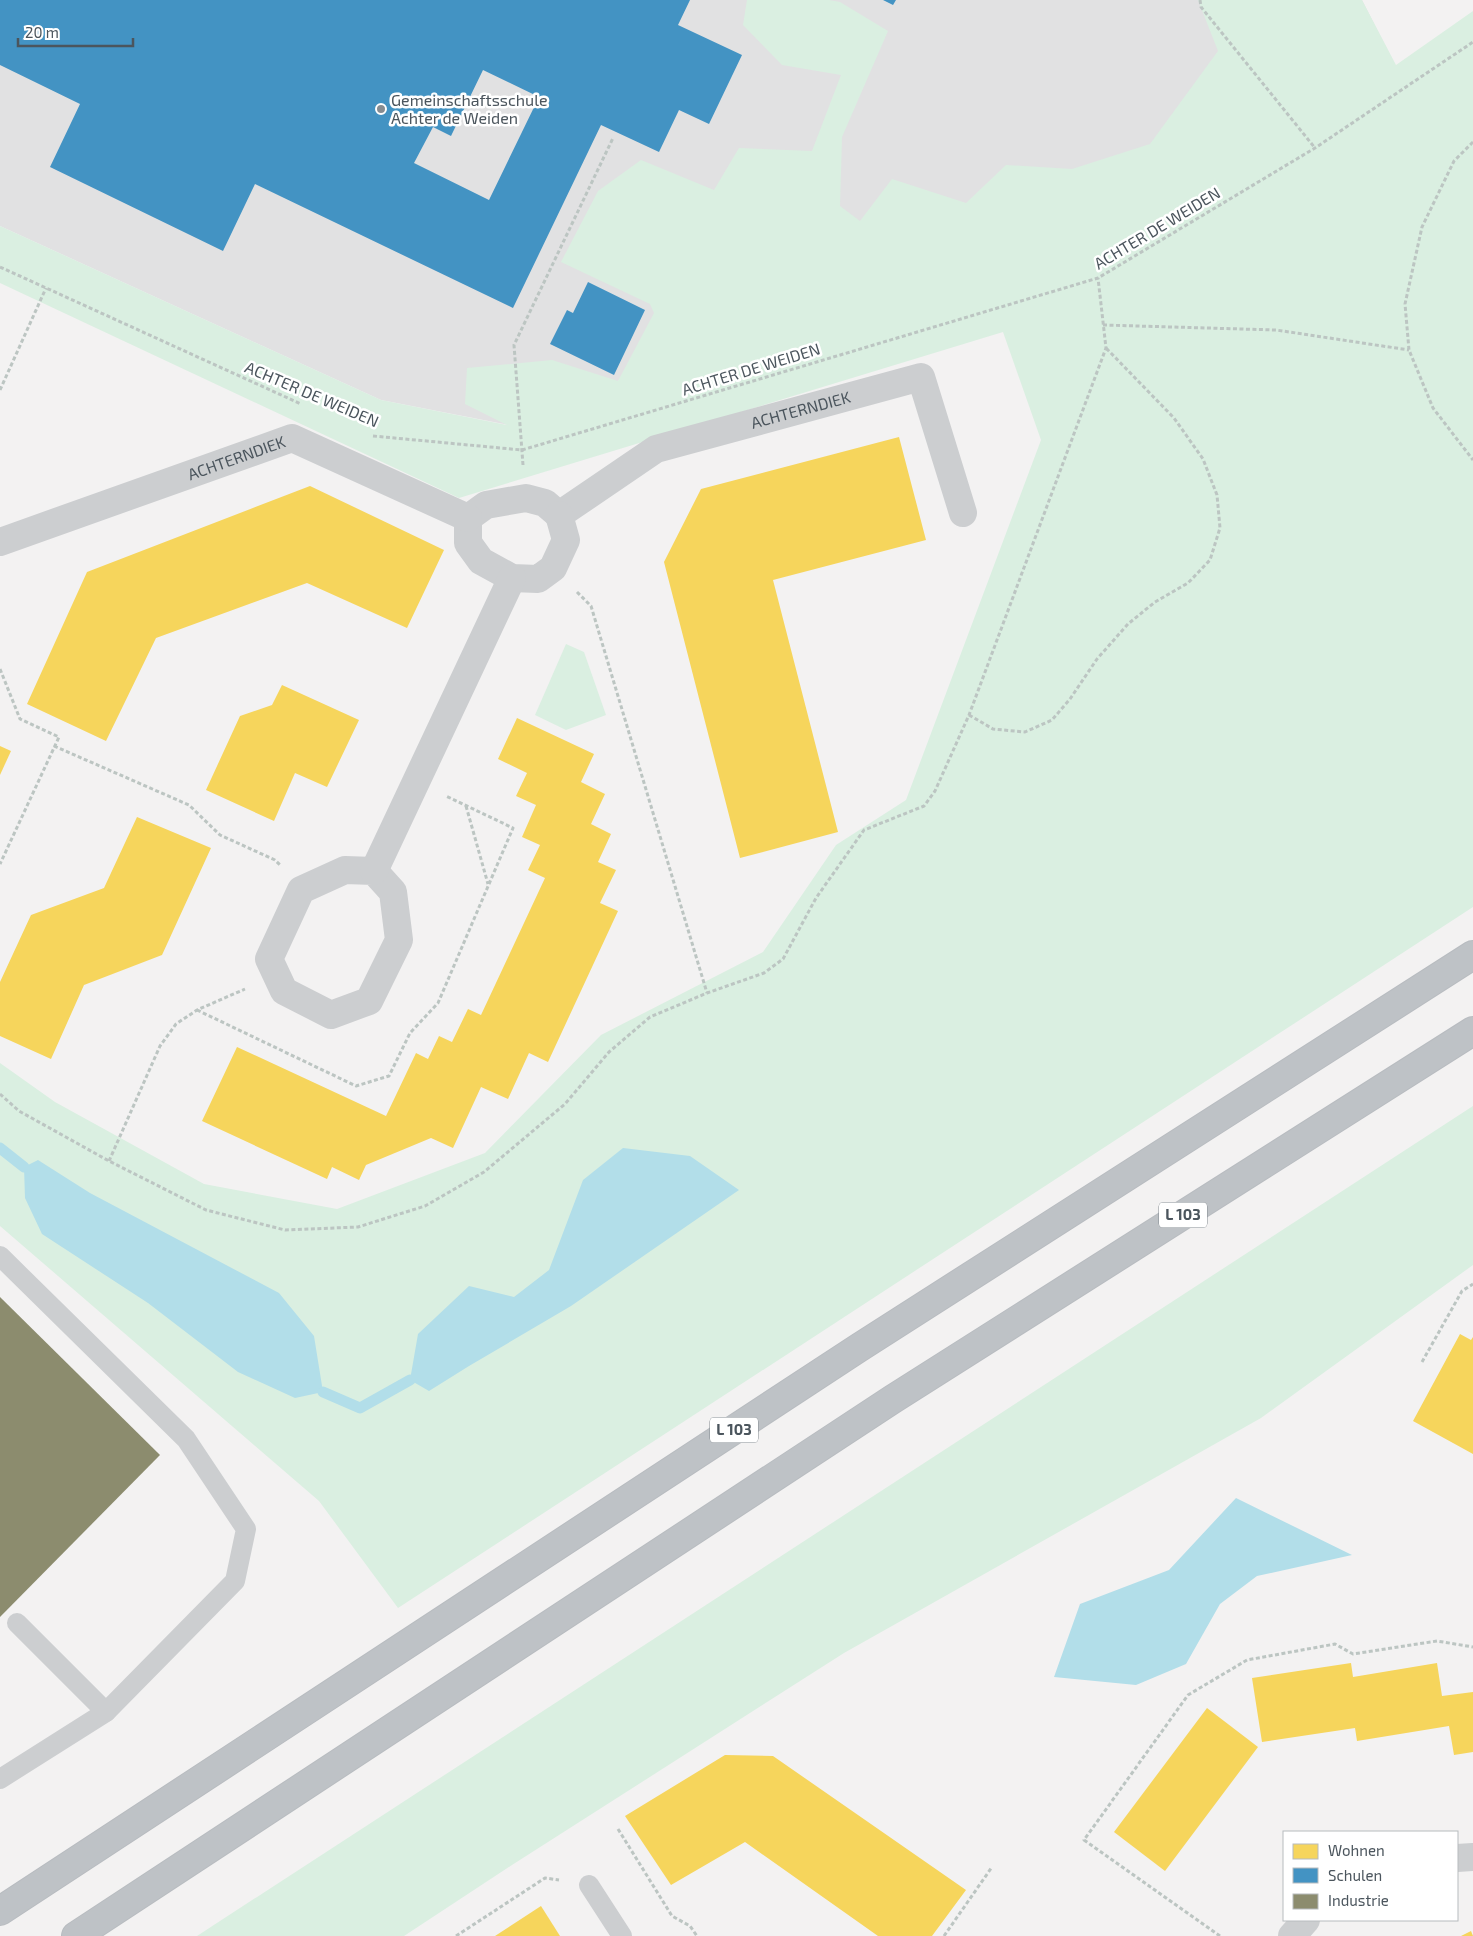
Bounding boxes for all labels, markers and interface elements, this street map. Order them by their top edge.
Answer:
scale bar [18,15,132,47]
text: 20 m [25,23,59,41]
place label: Gemeinschaftsschule Achter de Weiden [391,90,548,127]
marker: Gemeinschaftsschule Achter de Weiden [375,103,387,115]
street label: ACHTER DE WEIDEN [1090,182,1223,273]
street label: ACHTER DE WEIDEN [679,338,822,399]
street label: ACHTER DE WEIDEN [242,357,382,430]
street label: ACHTERNDIEK [748,387,853,432]
street label: ACHTERNDIEK [185,431,288,483]
road number: L 103 [1159,1202,1207,1228]
road number: L 103 [710,1418,758,1442]
legend [1283,1831,1458,1921]
text: Wohnen [1328,1841,1385,1859]
text: Schulen [1328,1866,1382,1884]
text: Industrie [1328,1891,1389,1909]

